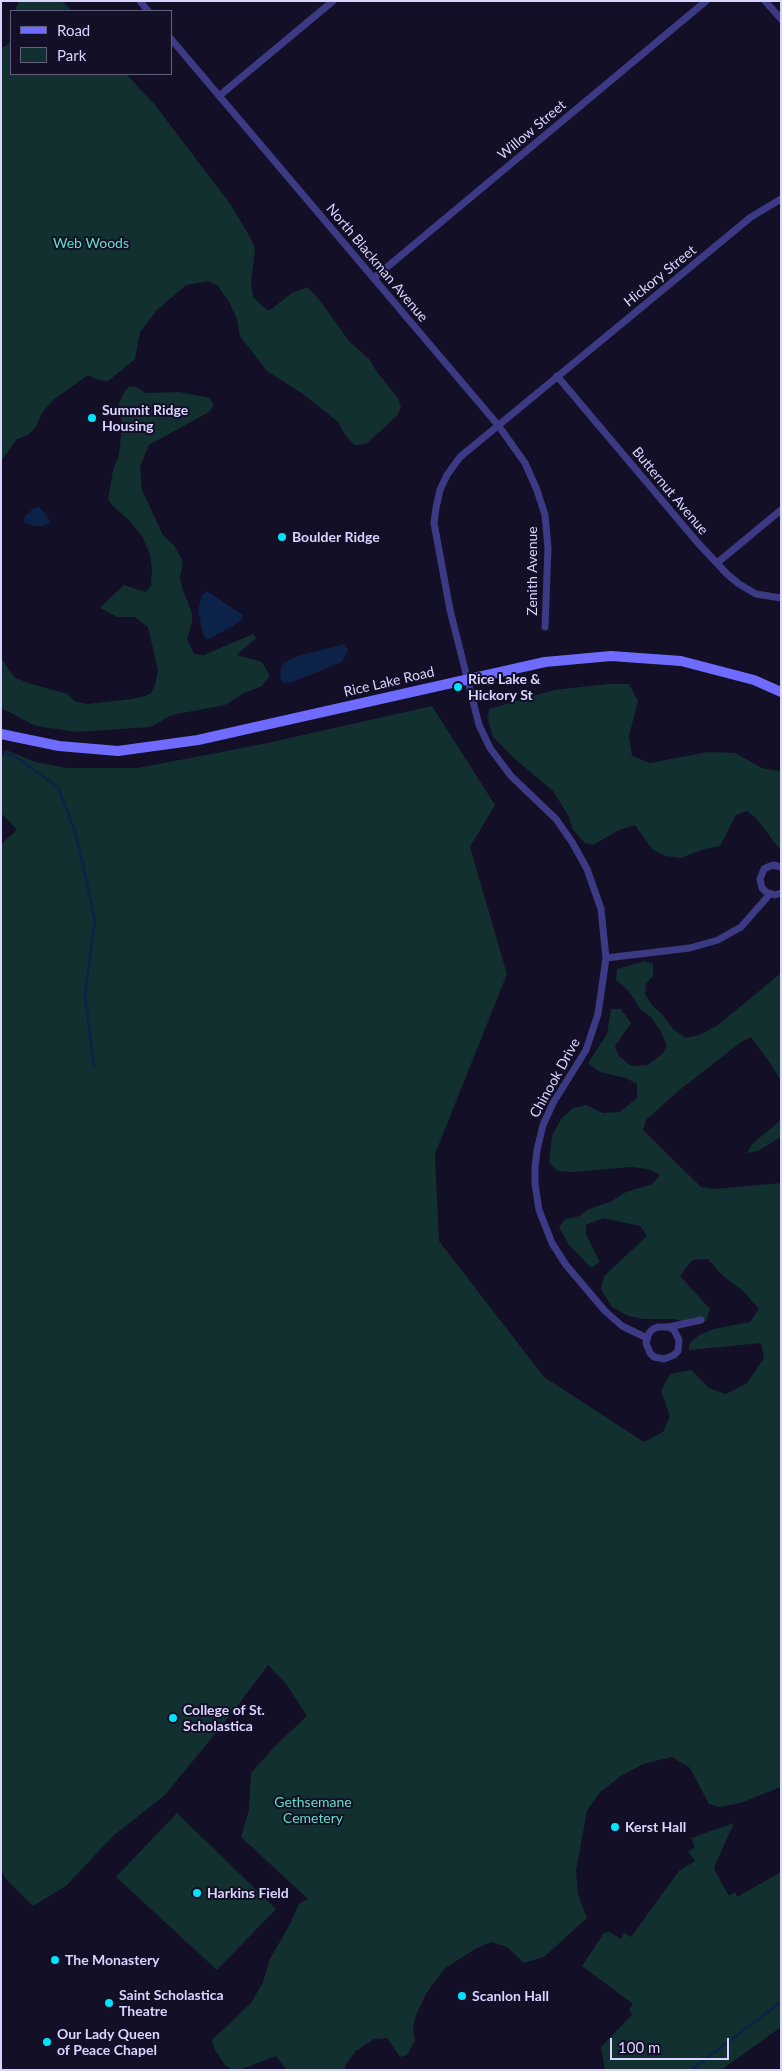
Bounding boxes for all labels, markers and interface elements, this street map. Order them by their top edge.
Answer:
legend [10,10,172,75]
text: Road [57,21,90,39]
text: Park [57,46,86,64]
street label: Willow Street [495,97,569,163]
street label: North Blackman Avenue [323,200,431,326]
park label: Web Woods [53,235,129,251]
street label: Hickory Street [621,242,699,310]
place label: Summit Ridge Housing [102,402,188,434]
marker: Summit Ridge Housing [86,412,98,424]
street label: Butternut Avenue [628,444,712,538]
street label: Zenith Avenue [524,526,540,616]
place label: Boulder Ridge [292,529,380,545]
marker: Boulder Ridge [276,531,288,543]
street label: Rice Lake Road [342,663,436,701]
place label: Rice Lake & Hickory St [468,671,540,704]
marker: Rice Lake & Hickory St [452,681,464,693]
street label: Chinook Drive [526,1035,584,1121]
place label: College of St. Scholastica [183,1702,265,1734]
marker: College of St. Scholastica [167,1712,179,1724]
park label: Gethsemane Cemetery [274,1794,352,1826]
place label: Kerst Hall [625,1819,686,1835]
marker: Kerst Hall [609,1821,621,1833]
place label: Harkins Field [207,1885,289,1901]
marker: Harkins Field [191,1887,203,1899]
place label: The Monastery [65,1952,159,1968]
marker: The Monastery [49,1954,61,1966]
place label: Saint Scholastica Theatre [119,1987,224,2020]
place label: Scanlon Hall [472,1988,549,2004]
marker: Scanlon Hall [456,1990,468,2002]
marker: Saint Scholastica Theatre [103,1997,115,2009]
place label: Our Lady Queen of Peace Chapel [57,2026,160,2058]
scale bar [612,2028,731,2060]
marker: Our Lady Queen of Peace Chapel [41,2036,53,2048]
text: 100 m [618,2038,660,2056]

